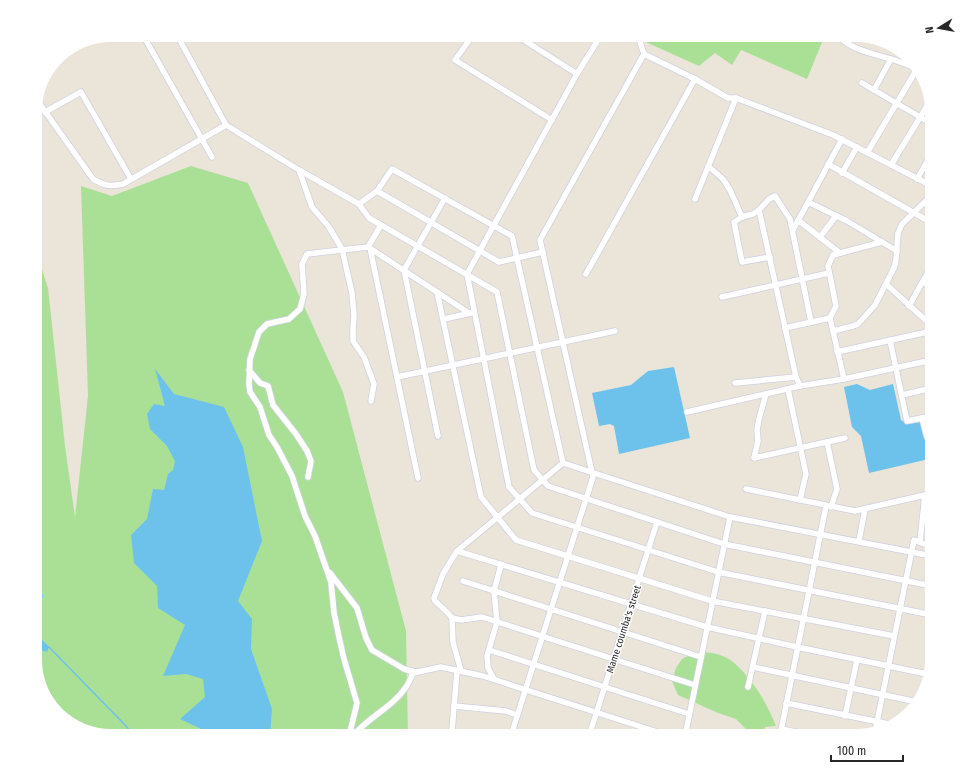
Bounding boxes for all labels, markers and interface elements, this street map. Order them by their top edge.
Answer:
north arrow [919,8,959,48]
text: N [923,25,937,34]
street label: Mame coumba's street [604,583,644,675]
scale bar [831,737,903,763]
text: 100 m [837,744,866,758]

